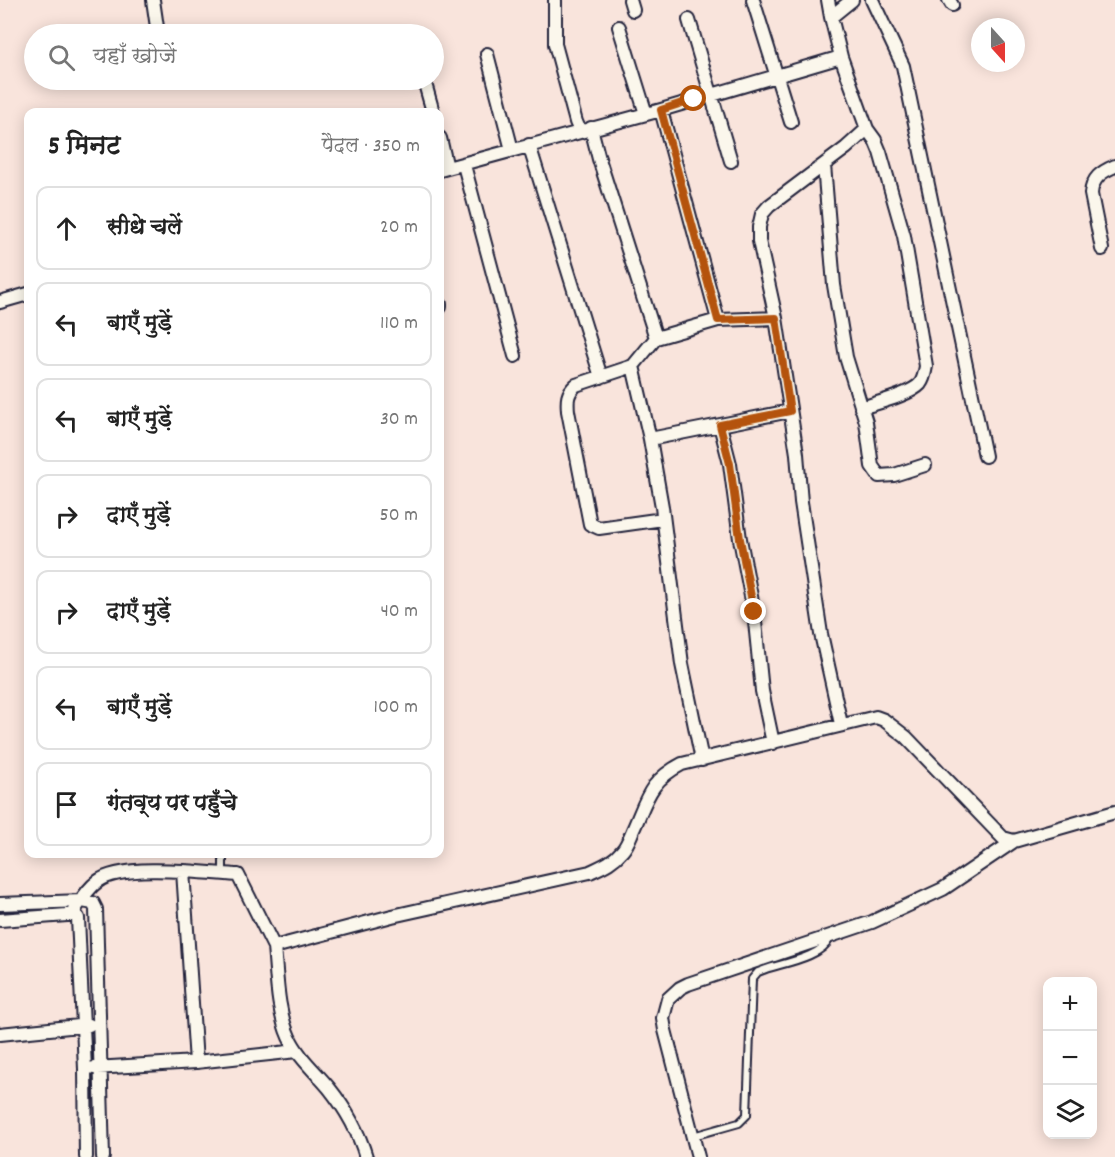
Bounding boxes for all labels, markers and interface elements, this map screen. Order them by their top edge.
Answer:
north arrow [971,18,1025,72]
search box [24,24,444,90]
icon: search [45,41,78,74]
text: यहाँ खोजें [93,42,176,73]
route start [680,85,706,111]
text: 5 मिनट [48,129,121,166]
text: पैदल · 350 m [322,133,420,161]
icon: ahead [50,212,83,245]
text: सीधे चलें [107,213,182,244]
text: 20 m [380,214,418,242]
icon: left [50,308,83,341]
text: बाएँ मुड़ें [107,309,172,340]
text: 110 m [380,310,418,338]
icon: left [50,404,83,437]
text: बाएँ मुड़ें [107,405,172,436]
text: 30 m [380,406,418,434]
icon: right [50,500,83,533]
text: दाएँ मुड़ें [107,501,171,532]
text: 50 m [380,502,418,530]
icon: right [50,596,83,629]
text: दाएँ मुड़ें [107,597,171,628]
text: 40 m [380,598,418,626]
route end [740,598,766,624]
icon: left [50,692,83,725]
text: बाएँ मुड़ें [107,693,172,724]
text: 100 m [374,694,418,722]
icon: arrive [50,788,83,821]
text: गंतव्य पर पहुँचे [107,789,237,820]
map controls [1043,977,1097,1139]
button: + [1043,977,1097,1031]
button: − [1043,1031,1097,1085]
button: layers [1043,1085,1097,1139]

